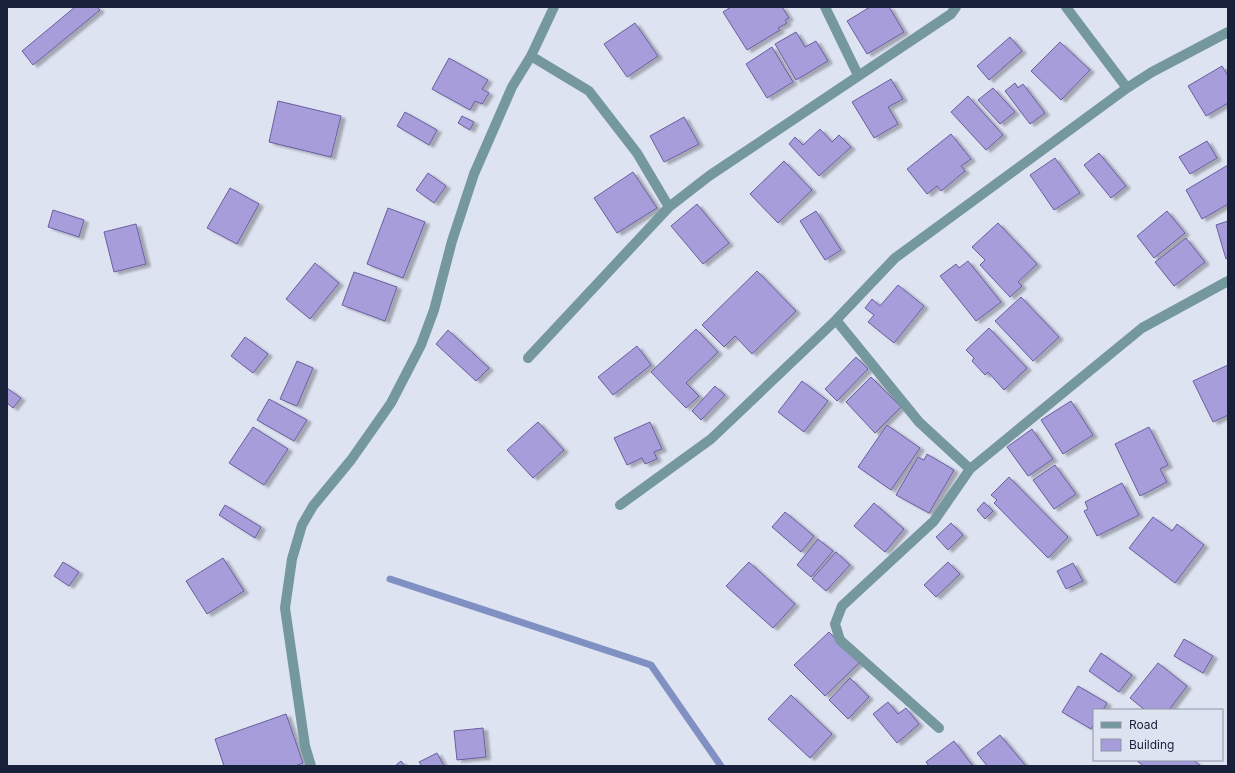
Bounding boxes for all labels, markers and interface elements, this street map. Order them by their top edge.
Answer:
legend [1093,709,1223,761]
text: Road [1129,717,1158,732]
text: Building [1129,737,1174,752]

